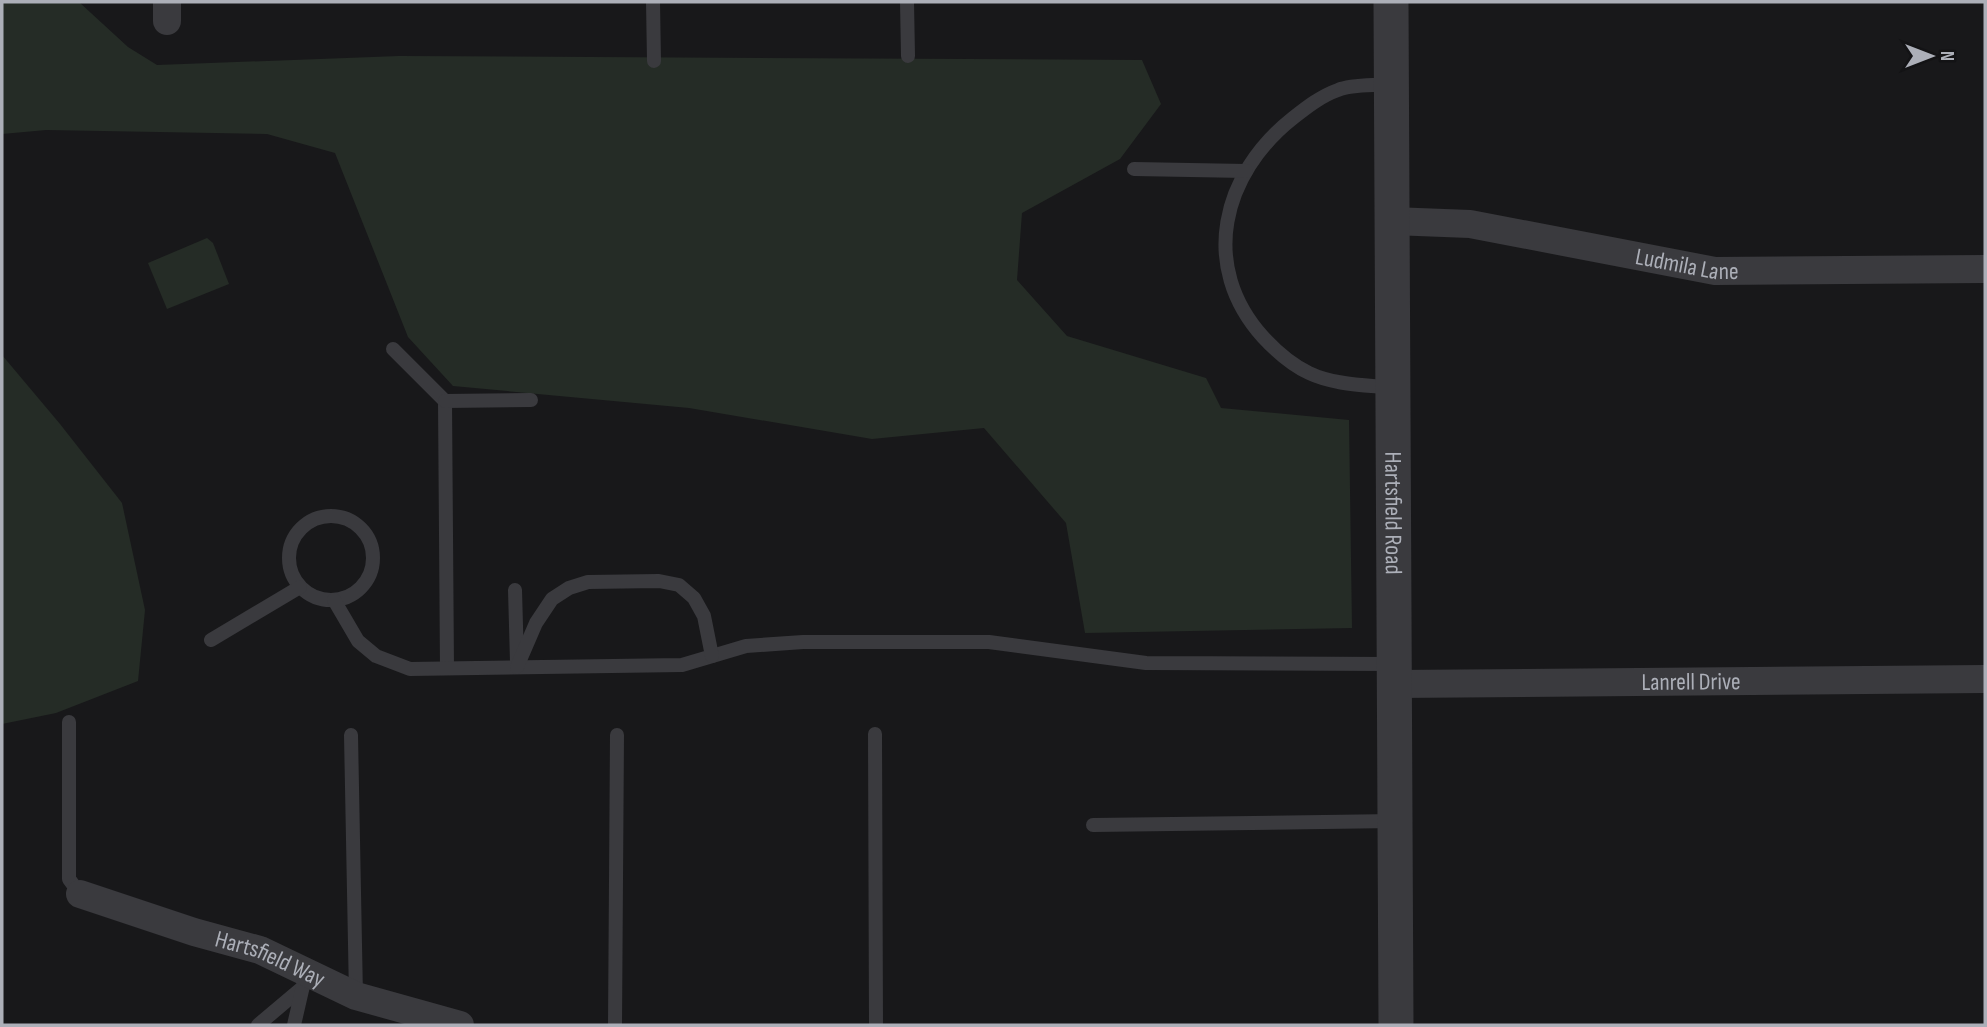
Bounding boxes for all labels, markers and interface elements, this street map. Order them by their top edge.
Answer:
north arrow [1896,21,1966,91]
text: N [1935,51,1958,61]
street label: Ludmila Lane [1633,242,1739,286]
street label: Hartsfield Road [1379,451,1408,575]
street label: Lanrell Drive [1641,667,1741,696]
street label: Hartsfield Way [212,924,330,994]

